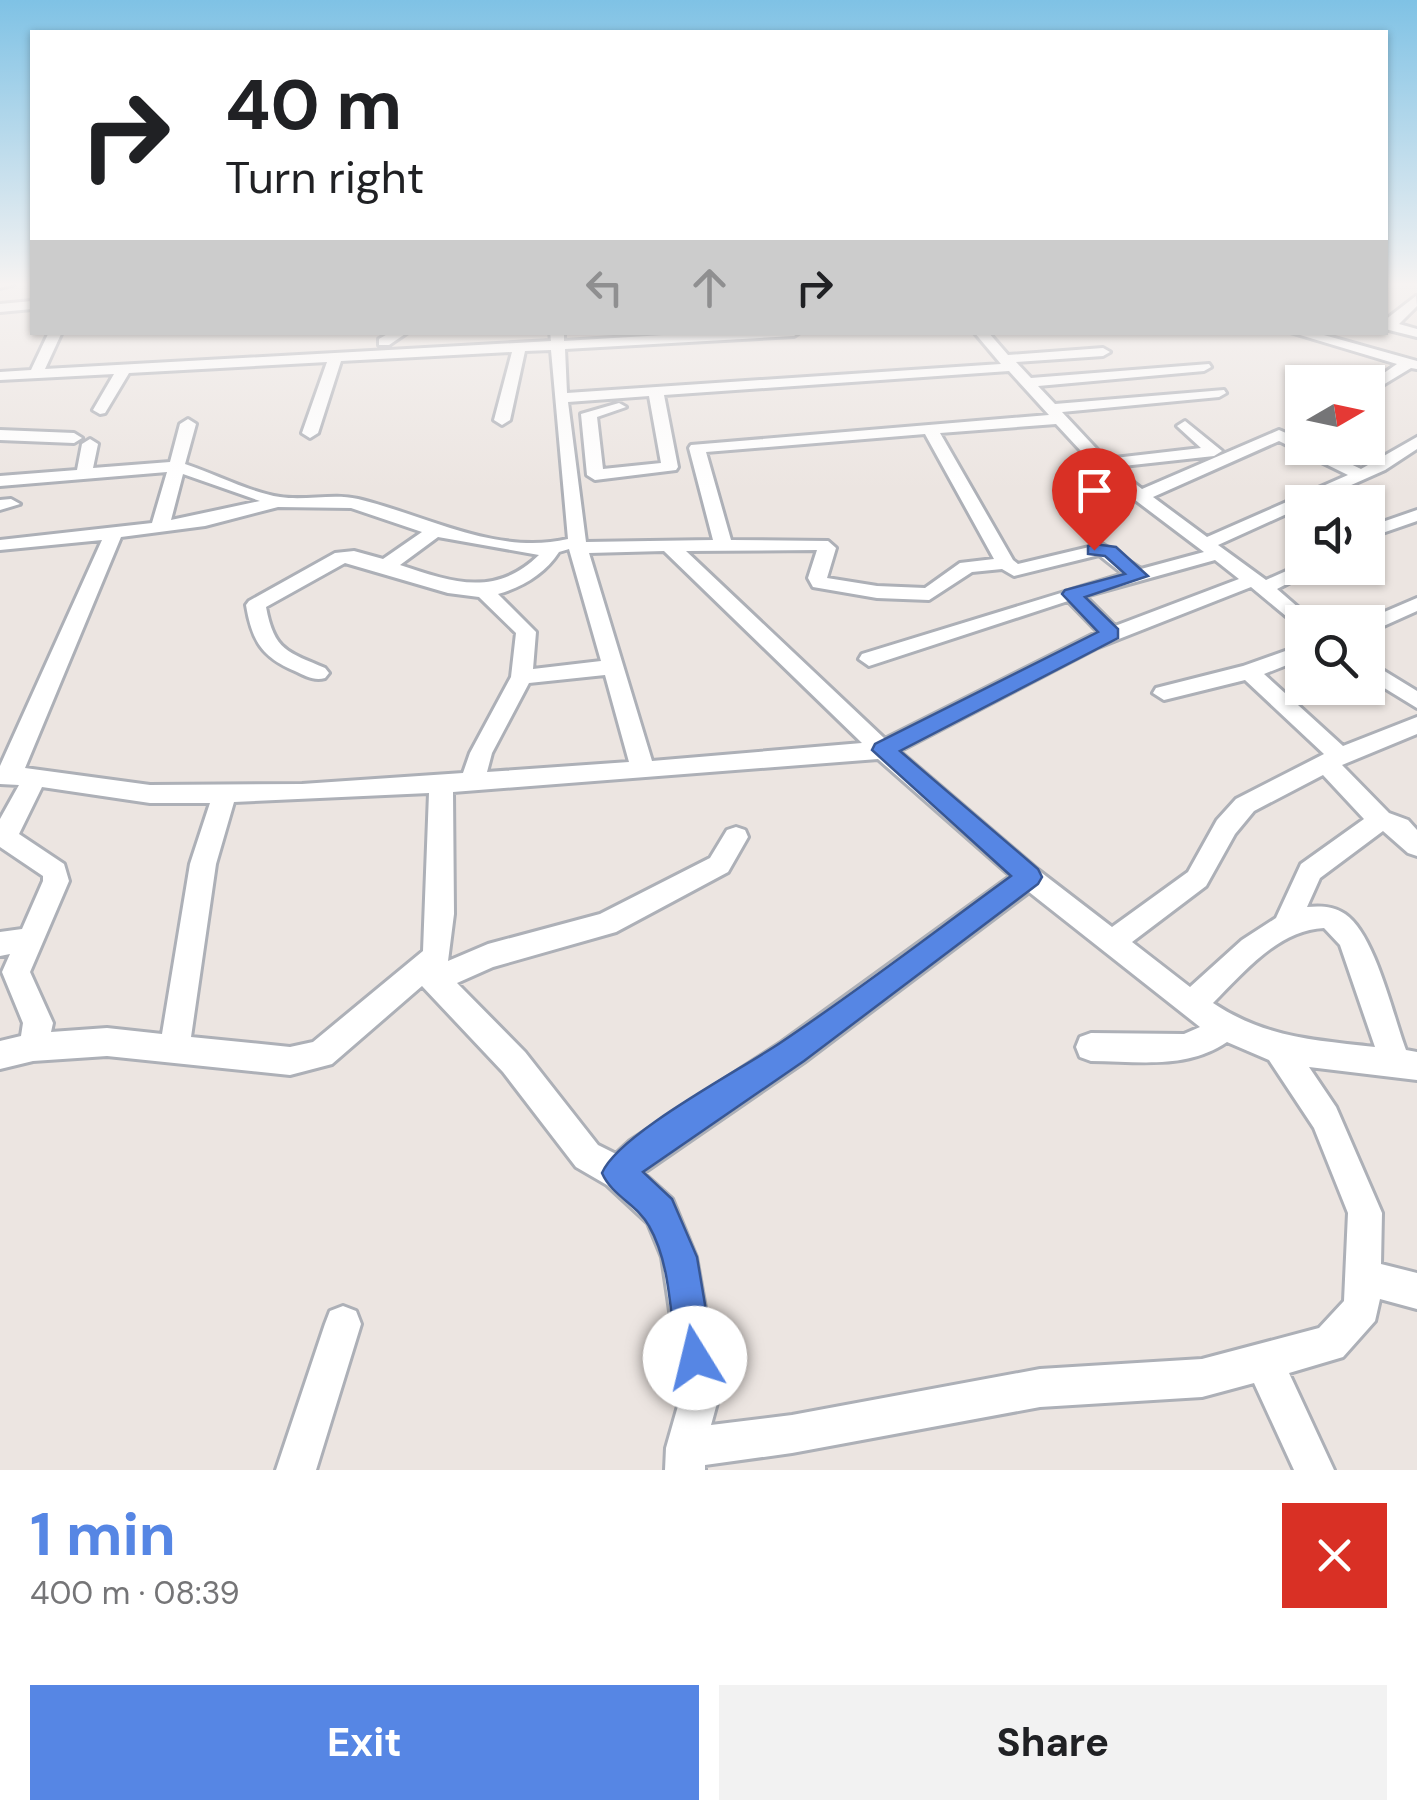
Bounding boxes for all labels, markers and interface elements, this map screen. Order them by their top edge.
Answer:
text: 40 m [225,60,402,151]
icon: right [60,70,190,200]
text: Turn right [225,148,424,207]
icon: left [577,260,632,315]
icon: ahead [682,260,737,315]
icon: right [787,260,842,315]
north arrow [1285,365,1385,465]
map controls [1285,365,1385,705]
pin [1052,448,1137,551]
icon: arrive [1067,463,1122,518]
button: sound [1285,485,1385,585]
button: search [1285,605,1385,705]
position arrow [643,1306,747,1410]
text: 1 min [30,1495,176,1574]
button: close [1282,1503,1387,1608]
text: 400 m · 08:39 [30,1572,239,1614]
button: Exit [30,1685,699,1800]
button: Share [719,1685,1387,1800]

